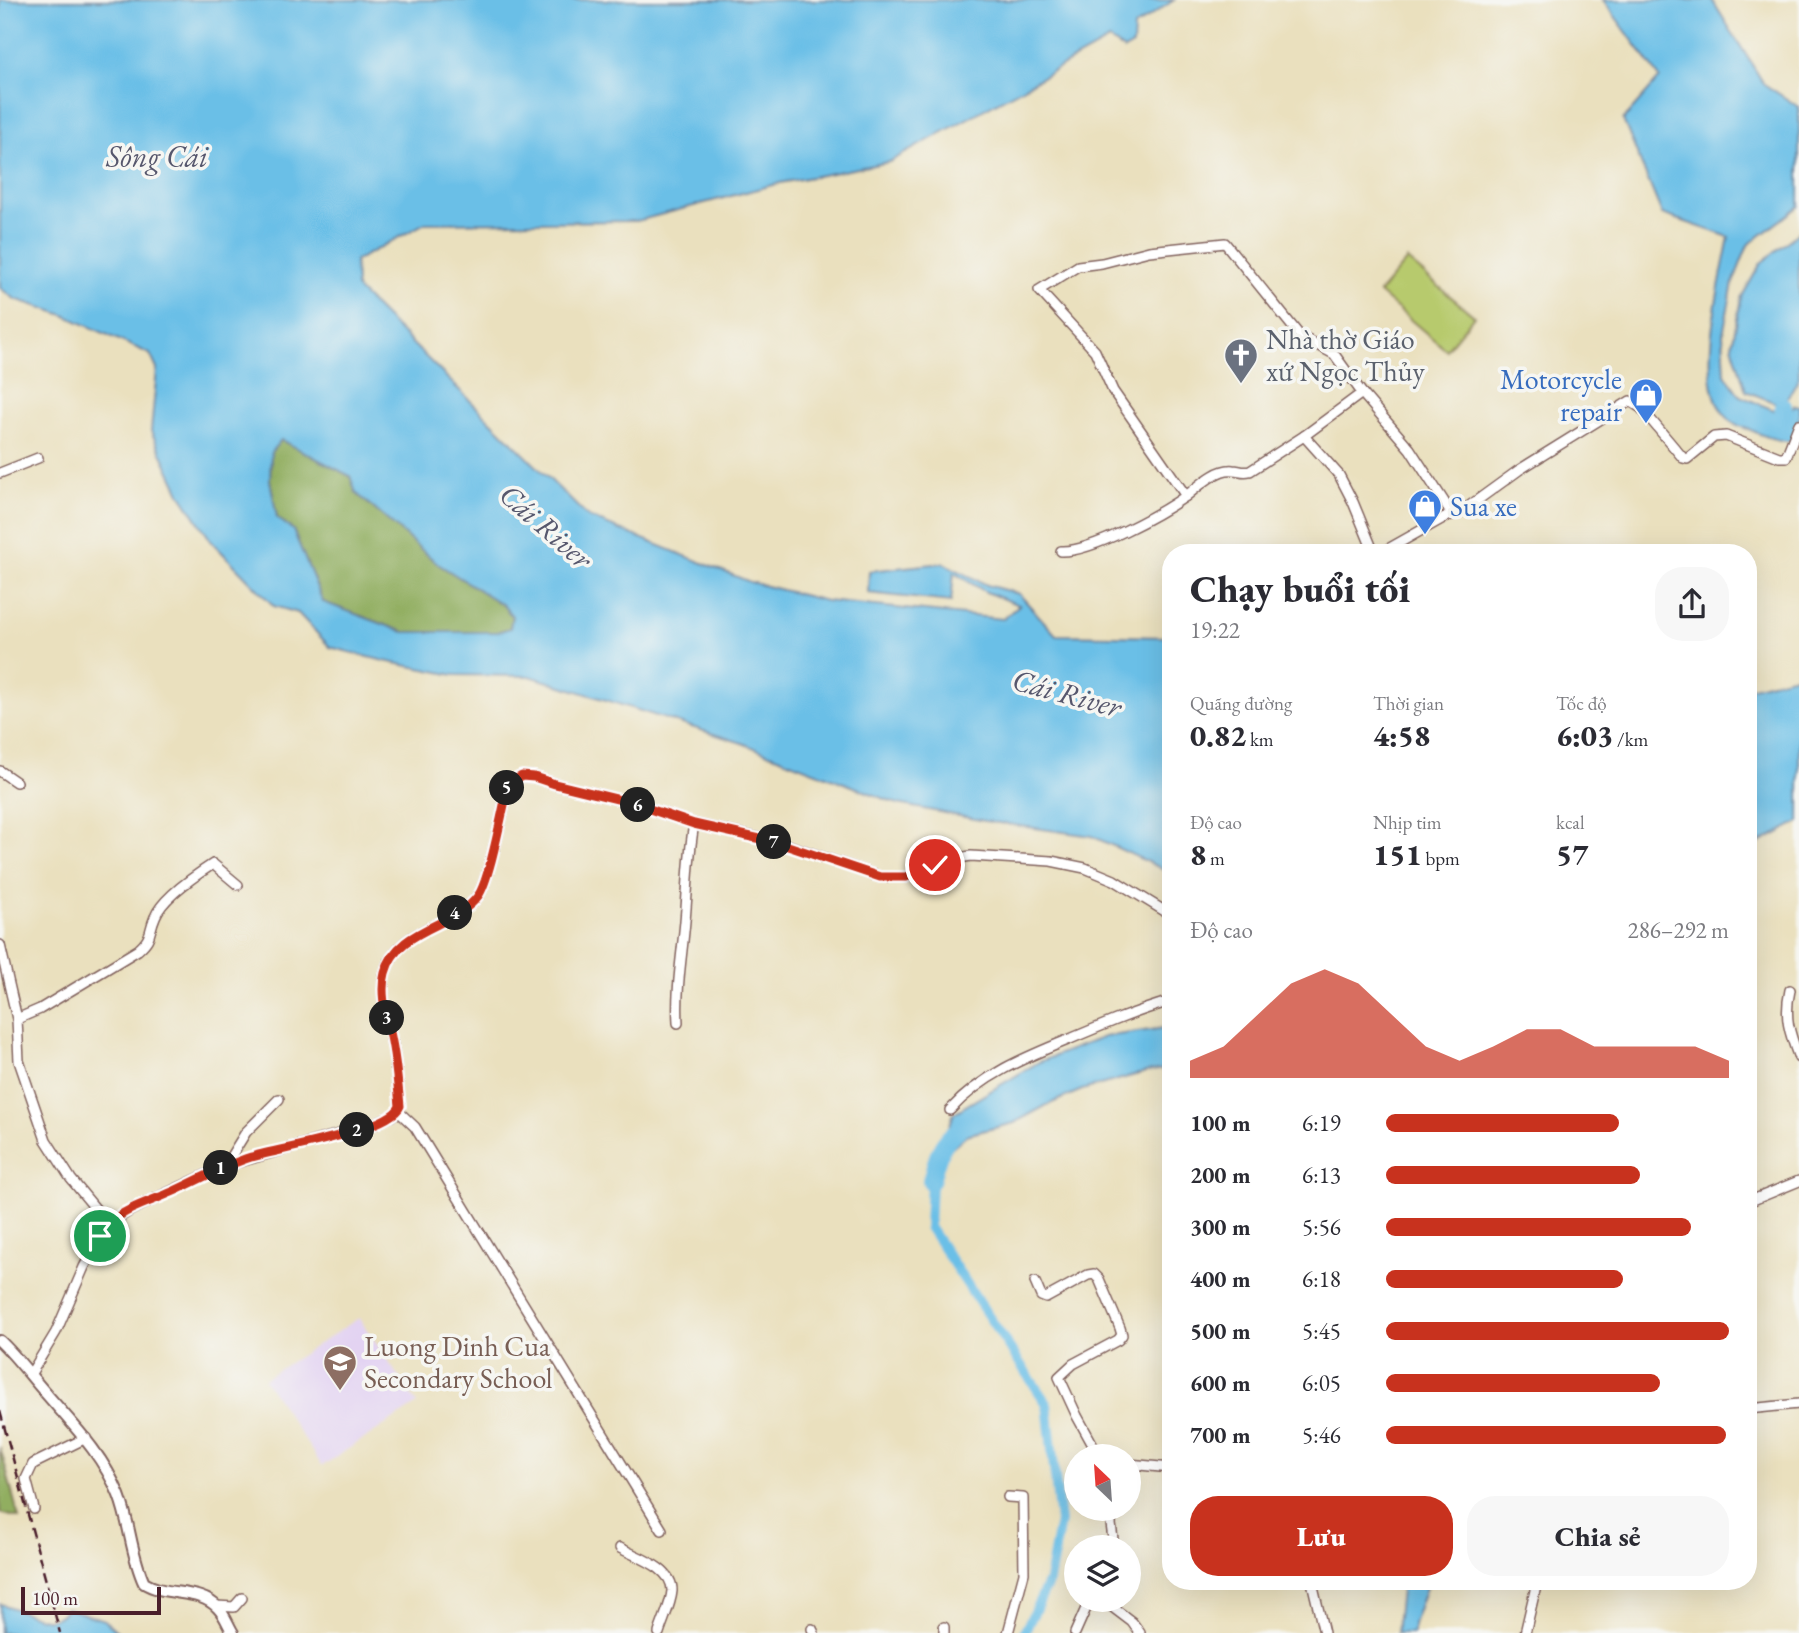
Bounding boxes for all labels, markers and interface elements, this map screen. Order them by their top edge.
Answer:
water label: Sông Cái [105,137,209,176]
place label: Nhà thờ Giáo xứ Ngọc Thủy [1266,321,1425,389]
church icon: Nhà thờ Giáo xứ Ngọc Thủy [1222,336,1260,385]
place label: Motorcycle repair [1500,361,1623,429]
shop icon: Motorcycle repair [1627,376,1665,425]
water label: Cái River [491,475,602,578]
shop icon: Sua xe [1406,487,1444,536]
place label: Sua xe [1450,488,1517,524]
text: Chạy buổi tối [1190,564,1410,613]
button: share [1655,567,1729,641]
text: 19:22 [1190,615,1240,645]
water label: Cái River [1008,660,1127,727]
text: Quãng đường [1190,691,1292,716]
text: Thời gian [1373,691,1444,716]
text: Tốc độ [1556,691,1607,716]
text: 0.82 [1190,716,1246,755]
text: 4:58 [1373,716,1430,755]
text: 6:03 [1556,716,1613,755]
text: km [1246,727,1274,752]
text: /km [1613,727,1648,752]
pin: 5 [490,770,524,806]
text: 5 [501,775,512,800]
pin: 6 [620,788,656,822]
text: 6 [632,792,643,817]
text: Độ cao [1190,810,1242,835]
text: Nhịp tim [1373,810,1442,835]
text: kcal [1556,810,1585,835]
pin: 7 [756,824,792,860]
text: 7 [768,829,779,854]
pin [905,835,965,895]
text: 8 [1190,835,1206,874]
text: 151 [1373,835,1422,874]
text: 57 [1556,835,1588,874]
icon: check [916,846,954,884]
text: m [1206,846,1225,871]
text: bpm [1422,846,1460,871]
pin: 4 [438,895,472,930]
text: 4 [449,900,460,925]
text: Độ cao [1190,915,1253,945]
text: 286–292 m [1628,915,1729,945]
pin: 3 [370,1000,404,1036]
text: 3 [381,1005,392,1030]
text: 100 m [1190,1108,1251,1138]
text: 6:19 [1302,1108,1341,1138]
pin: 2 [340,1112,374,1148]
text: 2 [351,1117,362,1142]
pin: 1 [204,1150,238,1186]
text: 1 [215,1155,226,1180]
text: 200 m [1190,1160,1251,1190]
text: 6:13 [1302,1160,1341,1190]
pin [70,1206,130,1266]
text: 300 m [1190,1212,1251,1242]
text: 5:56 [1302,1212,1341,1242]
icon: arrive [81,1217,119,1255]
text: 400 m [1190,1264,1251,1294]
text: 6:18 [1302,1264,1341,1294]
text: 500 m [1190,1316,1251,1346]
text: 5:45 [1302,1316,1341,1346]
place label: Luong Dinh Cua Secondary School [364,1328,553,1396]
school or university icon: Luong Dinh Cua Secondary School [321,1343,359,1392]
text: 600 m [1190,1368,1251,1398]
text: 6:05 [1302,1368,1341,1398]
text: 700 m [1190,1420,1251,1450]
text: 5:46 [1302,1420,1341,1450]
north arrow [1064,1444,1141,1521]
map controls [1064,1444,1141,1612]
button: Lưu [1190,1496,1453,1576]
button: Chia sẻ [1467,1496,1729,1576]
button: layers [1064,1535,1141,1612]
scale bar [21,1584,161,1616]
text: 100 m [32,1586,78,1611]

